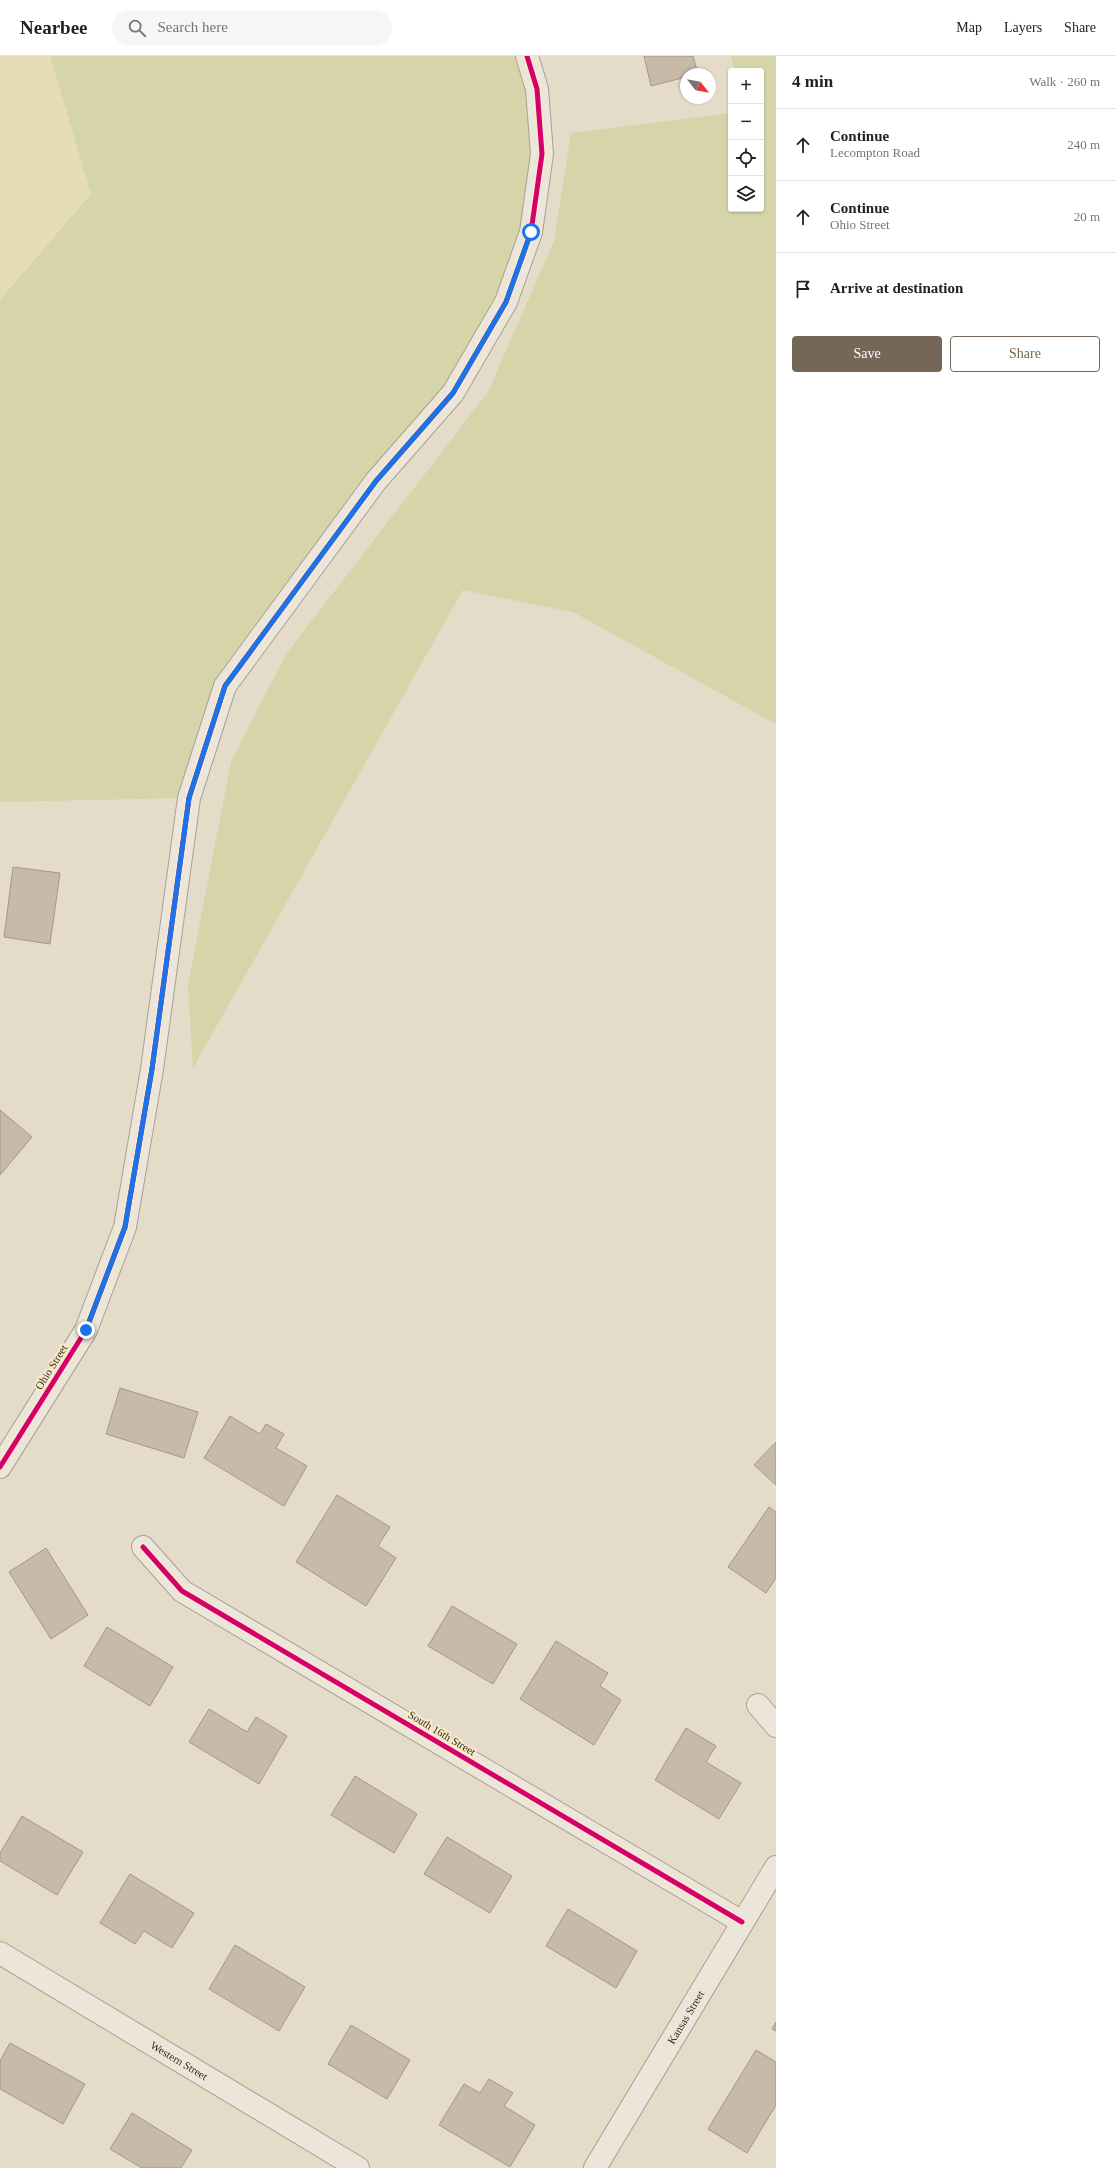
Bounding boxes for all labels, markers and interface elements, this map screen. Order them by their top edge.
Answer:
search box [112,10,392,46]
text: Nearbee [20,17,88,38]
icon: search [126,17,148,39]
text: Search here [158,19,228,35]
text: Map [956,20,982,35]
text: Layers [1004,20,1042,35]
text: Share [1064,20,1096,35]
north arrow [680,68,716,104]
map controls [728,68,764,212]
button: + [728,68,764,104]
text: 4 min [792,72,833,91]
text: Walk · 260 m [1029,74,1100,89]
button: − [728,104,764,140]
text: Continue [830,128,889,144]
icon: ahead [792,134,814,156]
text: 240 m [1067,137,1100,152]
button: locate [728,140,764,176]
text: Lecompton Road [830,145,920,160]
button: layers [728,176,764,212]
text: Continue [830,200,889,216]
icon: ahead [792,206,814,228]
text: 20 m [1074,209,1100,224]
text: Ohio Street [830,217,890,232]
route start [522,223,540,241]
icon: arrive [792,278,814,300]
text: Arrive at destination [830,280,963,296]
button: Save [792,336,942,372]
button: Share [950,336,1100,372]
route end [77,1321,95,1339]
street label: Ohio Street [33,1342,69,1392]
street label: South 16th Street [406,1708,478,1758]
street label: Kansas Street [665,1988,706,2046]
street label: Western Street [149,2039,210,2082]

